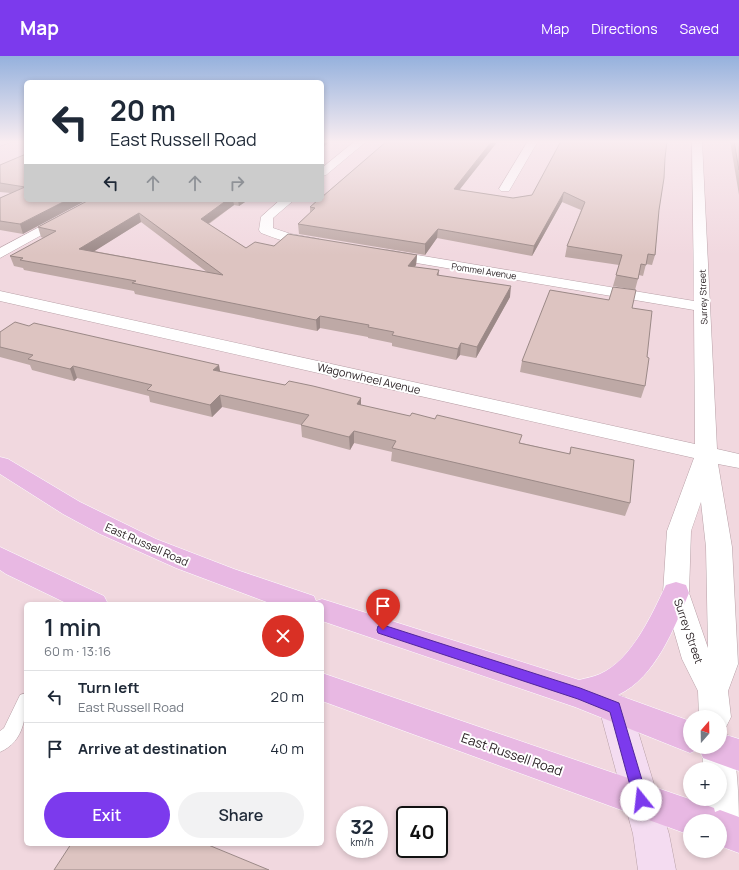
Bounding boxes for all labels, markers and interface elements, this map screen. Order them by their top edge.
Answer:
text: Map [20,15,59,41]
text: Map [541,19,569,38]
text: Directions [591,19,658,38]
text: Saved [680,19,719,38]
text: 20 m [110,91,176,129]
icon: left [44,96,96,148]
text: East Russell Road [110,127,257,151]
icon: left [100,172,122,194]
icon: ahead [142,172,164,194]
icon: ahead [184,172,206,194]
icon: right [226,172,248,194]
street label: Pommel Avenue [450,259,518,283]
street label: Surrey Street [696,269,710,325]
street label: Wagonwheel Avenue [316,359,423,397]
street label: East Russell Road [103,519,191,569]
pin [366,589,400,630]
icon: arrive [372,595,394,617]
street label: Surrey Street [671,597,707,665]
text: 1 min [44,610,101,643]
button: close [262,615,304,657]
text: 60 m · 13:16 [44,642,111,660]
text: Turn left [78,677,140,698]
icon: left [44,686,66,708]
text: 20 m [271,686,304,707]
text: East Russell Road [78,698,184,716]
north arrow [683,710,727,754]
map controls [683,710,727,858]
street label: East Russell Road [459,728,565,780]
icon: arrive [44,738,66,760]
text: Arrive at destination [78,738,227,759]
text: 40 m [270,738,304,759]
button: + [683,762,727,806]
position arrow [620,779,662,821]
button: Exit [44,792,170,838]
button: Share [178,792,304,838]
speed limit sign: 40 [396,806,448,858]
text: 32 [350,813,374,840]
button: − [683,814,727,858]
text: km/h [350,835,374,849]

